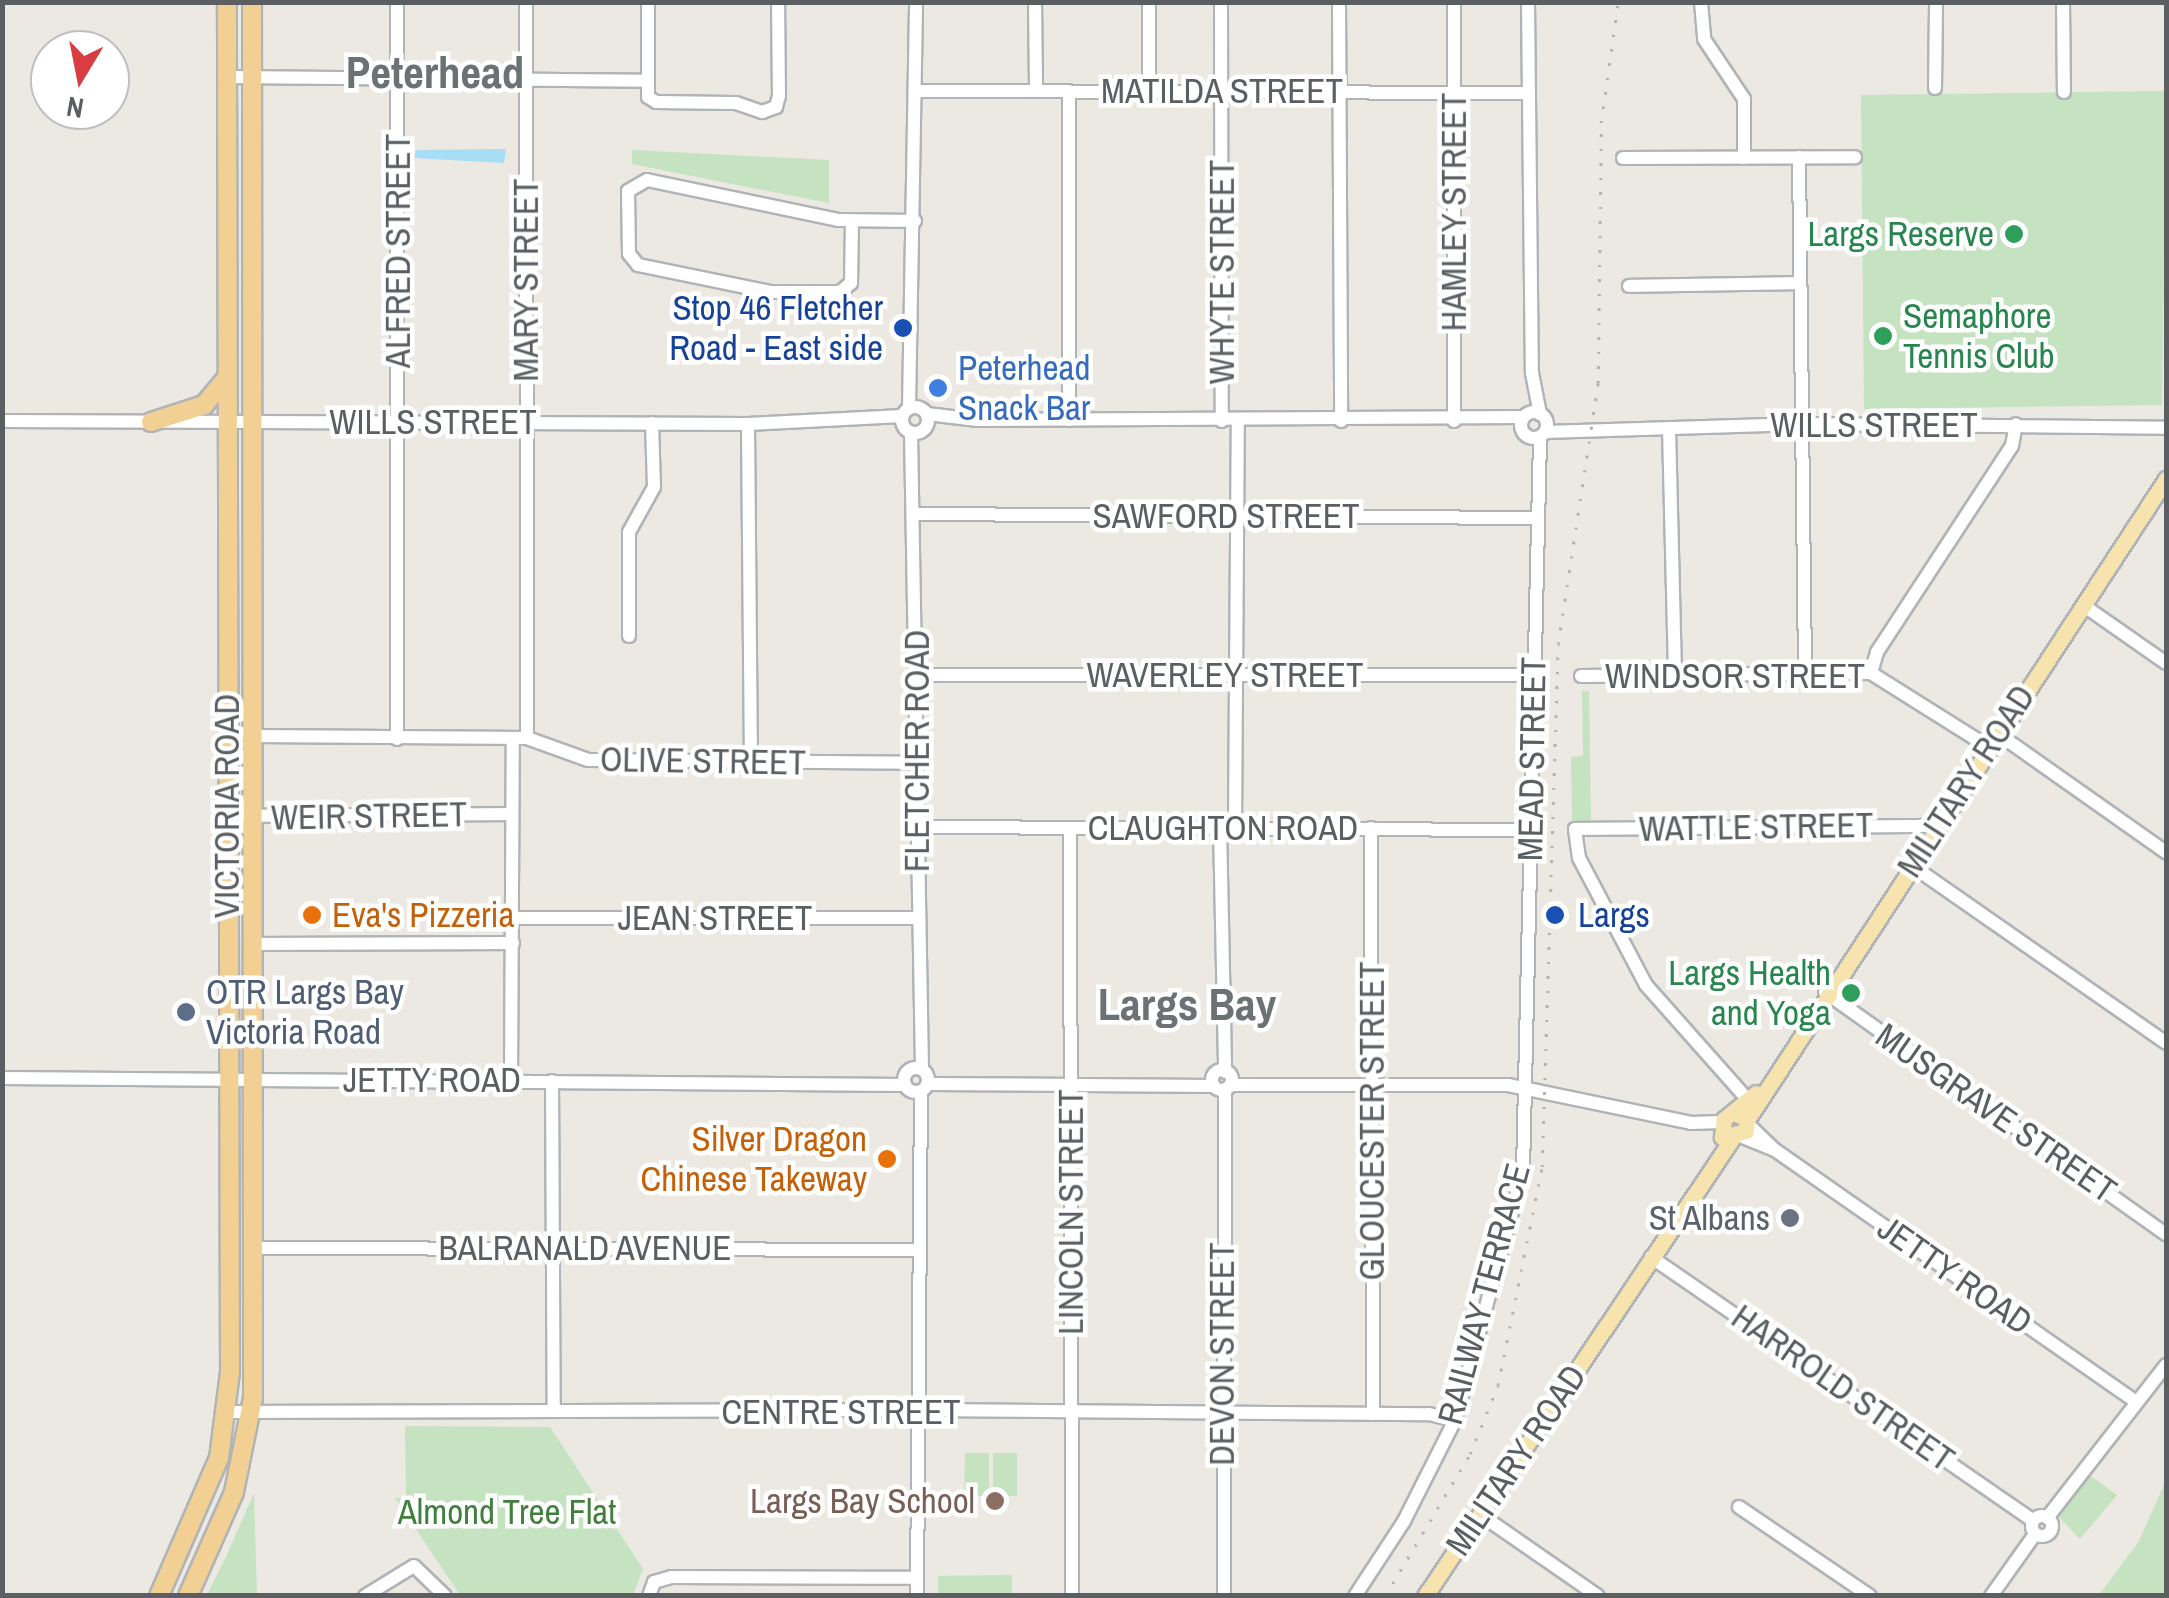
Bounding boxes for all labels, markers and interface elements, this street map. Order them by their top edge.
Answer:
north arrow [30,30,130,130]
district label: Peterhead [346,45,524,99]
street label: MATILDA STREET [1100,70,1344,112]
text: N [64,87,87,128]
street label: HAMLEY STREET [1433,92,1475,332]
street label: ALFRED STREET [377,134,419,368]
street label: WHYTE STREET [1201,160,1243,384]
street label: MARY STREET [505,178,547,382]
place label: Largs Reserve [1807,213,1994,255]
marker: Largs Reserve [2003,223,2025,245]
place label: Stop 46 Fletcher Road - East side [669,287,883,369]
place label: Semaphore Tennis Club [1903,295,2055,377]
marker: Stop 46 Fletcher Road - East side [892,317,914,339]
marker: Semaphore Tennis Club [1872,325,1894,347]
place label: Peterhead Snack Bar [958,347,1090,429]
marker: Peterhead Snack Bar [927,377,949,399]
street label: WILLS STREET [329,401,537,443]
street label: WILLS STREET [1770,404,1978,446]
street label: SAWFORD STREET [1093,495,1359,537]
street label: FLETCHER ROAD [896,630,938,872]
street label: WAVERLEY STREET [1086,654,1364,696]
street label: WINDSOR STREET [1605,655,1865,697]
street label: MEAD STREET [1509,657,1555,861]
street label: MILITARY ROAD [1888,677,2044,885]
street label: VICTORIA ROAD [206,693,248,919]
street label: OLIVE STREET [600,738,806,784]
street label: WEIR STREET [271,793,467,839]
street label: WATTLE STREET [1638,804,1874,850]
street label: CLAUGHTON ROAD [1088,807,1358,849]
place label: Eva's Pizzeria [332,894,515,936]
place label: Largs [1578,894,1650,936]
street label: JEAN STREET [618,897,812,939]
marker: Largs [1542,902,1568,928]
marker: Eva's Pizzeria [301,904,323,926]
place label: Largs Health and Yoga [1668,952,1831,1034]
street label: GLOUCESTER STREET [1351,962,1393,1280]
place label: OTR Largs Bay Victoria Road [206,971,404,1053]
district label: Largs Bay [1098,977,1276,1031]
marker: Largs Health and Yoga [1840,982,1862,1004]
marker: OTR Largs Bay Victoria Road [175,1001,197,1023]
street label: MUSGRAVE STREET [1868,1015,2124,1211]
street label: JETTY ROAD [343,1059,521,1101]
street label: LINCOLN STREET [1050,1089,1092,1335]
place label: Silver Dragon Chinese Takeway [640,1118,867,1200]
marker: Silver Dragon Chinese Takeway [876,1148,898,1170]
street label: RAILWAY TERRACE [1429,1159,1539,1429]
place label: St Albans [1647,1197,1770,1239]
marker: St Albans [1779,1207,1801,1229]
street label: JETTY ROAD [1870,1207,2040,1343]
street label: BALRANALD AVENUE [438,1227,732,1269]
street label: DEVON STREET [1201,1242,1243,1466]
street label: HARROLD STREET [1724,1296,1962,1480]
street label: MILITARY ROAD [1437,1357,1595,1563]
street label: CENTRE STREET [721,1391,961,1433]
place label: Largs Bay School [750,1480,975,1522]
marker: Largs Bay School [984,1490,1006,1512]
park label: Almond Tree Flat [397,1491,617,1533]

